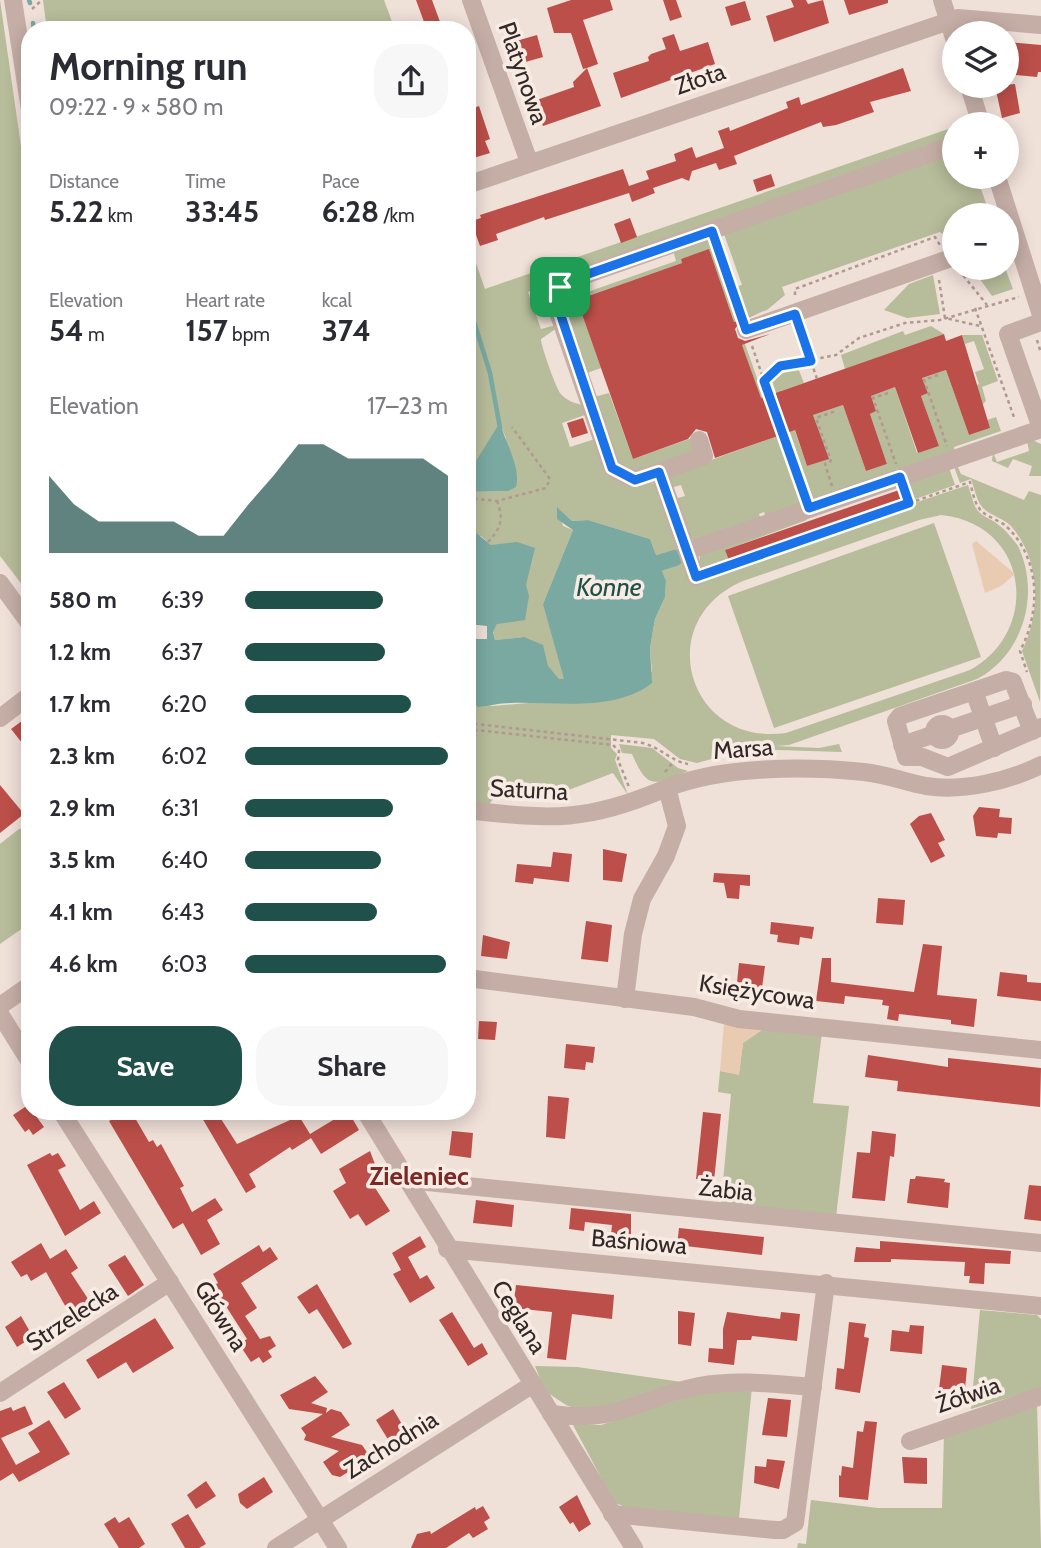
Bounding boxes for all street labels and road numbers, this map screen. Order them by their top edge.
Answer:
street label: Platynowa [492,18,555,128]
street label: Złota [671,56,729,101]
street label: Marsa [712,732,774,765]
street label: Saturna [489,773,569,806]
street label: Księżycowa [697,968,817,1015]
street label: Żabia [697,1172,755,1207]
street label: Baśniowa [590,1223,689,1260]
street label: Główna [189,1275,254,1357]
street label: Ceglana [486,1275,553,1359]
street label: Strzelecka [20,1276,123,1357]
street label: Żółwia [932,1370,1004,1419]
street label: Zachodnia [339,1404,443,1485]

